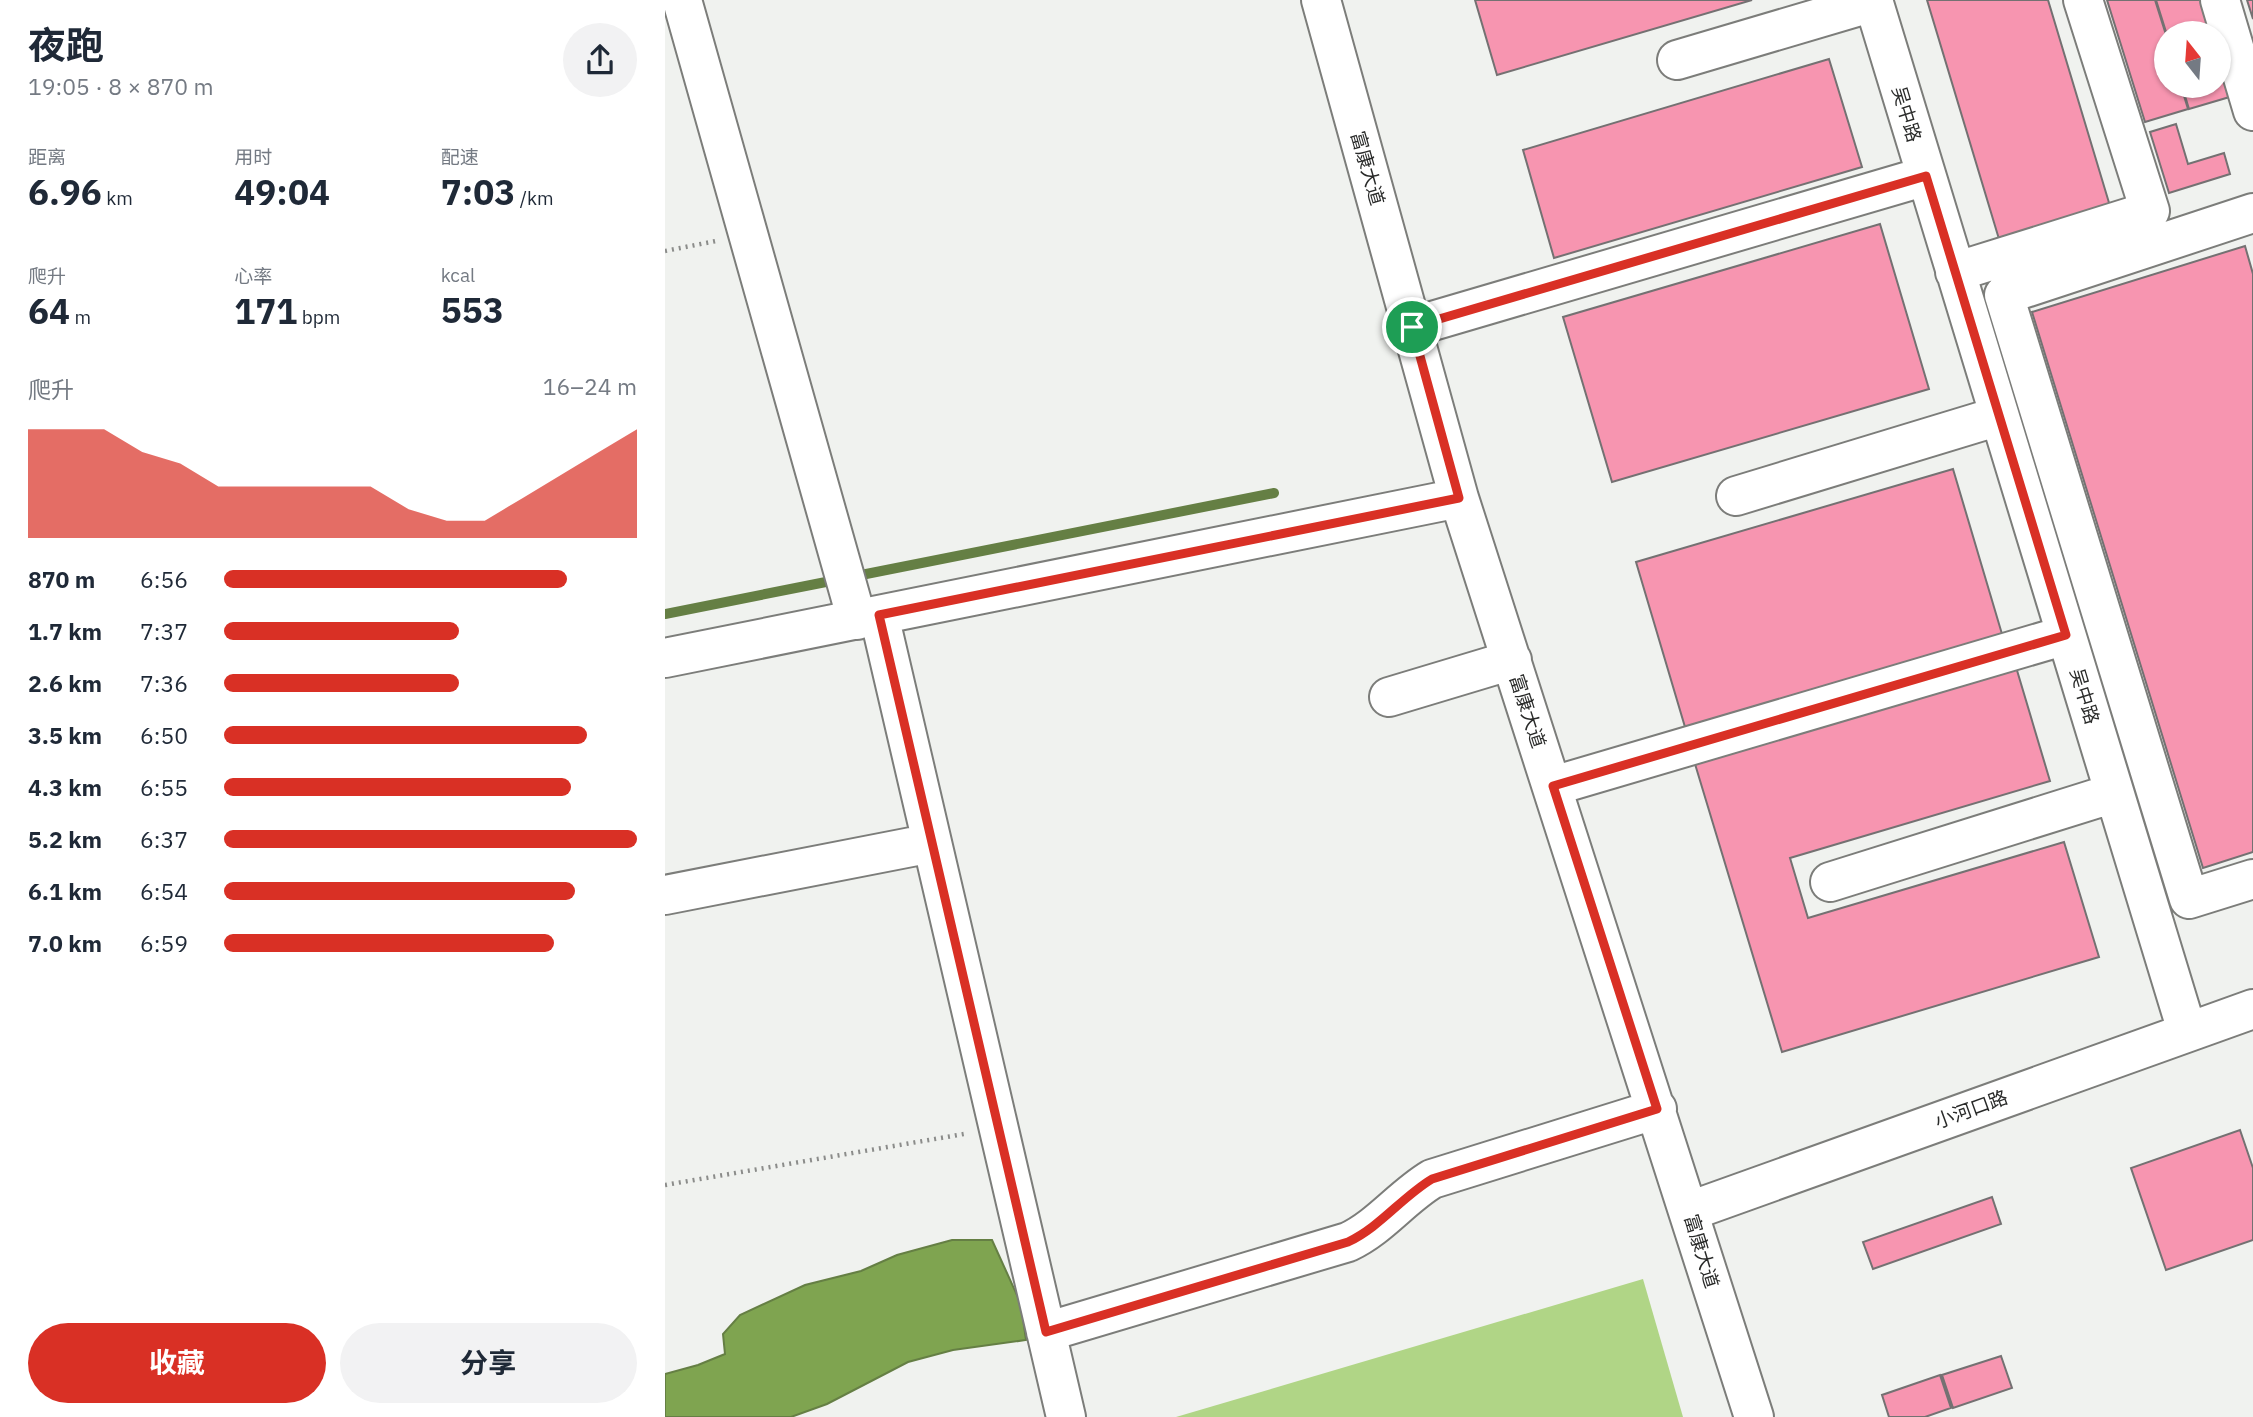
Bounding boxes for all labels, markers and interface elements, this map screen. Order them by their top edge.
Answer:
text: 夜跑 [28,20,104,69]
north arrow [2154,21,2231,98]
map controls [2154,21,2231,98]
button: share [563,23,637,97]
text: 19:05 · 8 × 870 m [28,71,214,101]
street label: 吴中路 [1887,83,1927,145]
street label: 富康大道 [1346,128,1390,208]
text: 距离 [28,145,66,169]
text: 用时 [234,145,272,169]
text: 配速 [441,145,479,169]
text: 6.96 [28,169,102,215]
text: 49:04 [234,169,330,215]
text: 7:03 [441,169,515,215]
text: km [102,186,133,210]
text: /km [515,186,554,210]
text: kcal [441,263,475,287]
text: 爬升 [28,264,66,288]
text: 心率 [234,264,272,288]
text: 553 [441,287,504,333]
text: 64 [28,288,70,334]
text: 171 [234,288,297,334]
pin [1382,297,1442,357]
text: m [70,305,91,329]
text: bpm [297,305,340,329]
icon: arrive [1393,308,1431,346]
text: 16–24 m [543,371,637,401]
text: 爬升 [28,374,74,404]
text: 870 m [28,564,95,594]
text: 6:56 [140,564,188,594]
text: 1.7 km [28,616,102,646]
text: 7:37 [140,616,188,646]
street label: 吴中路 [2065,665,2105,727]
text: 2.6 km [28,668,102,698]
text: 7:36 [140,668,188,698]
street label: 富康大道 [1505,671,1551,751]
text: 3.5 km [28,720,102,750]
text: 6:50 [140,720,188,750]
text: 4.3 km [28,772,102,802]
text: 6:55 [140,772,188,802]
text: 5.2 km [28,824,102,854]
text: 6:37 [140,824,188,854]
text: 6.1 km [28,876,102,906]
text: 6:54 [140,876,188,906]
text: 7.0 km [28,928,102,958]
text: 6:59 [140,928,188,958]
street label: 小河口路 [1931,1085,2011,1133]
street label: 富康大道 [1679,1211,1725,1291]
button: 收藏 [28,1323,326,1403]
button: 分享 [340,1323,637,1403]

